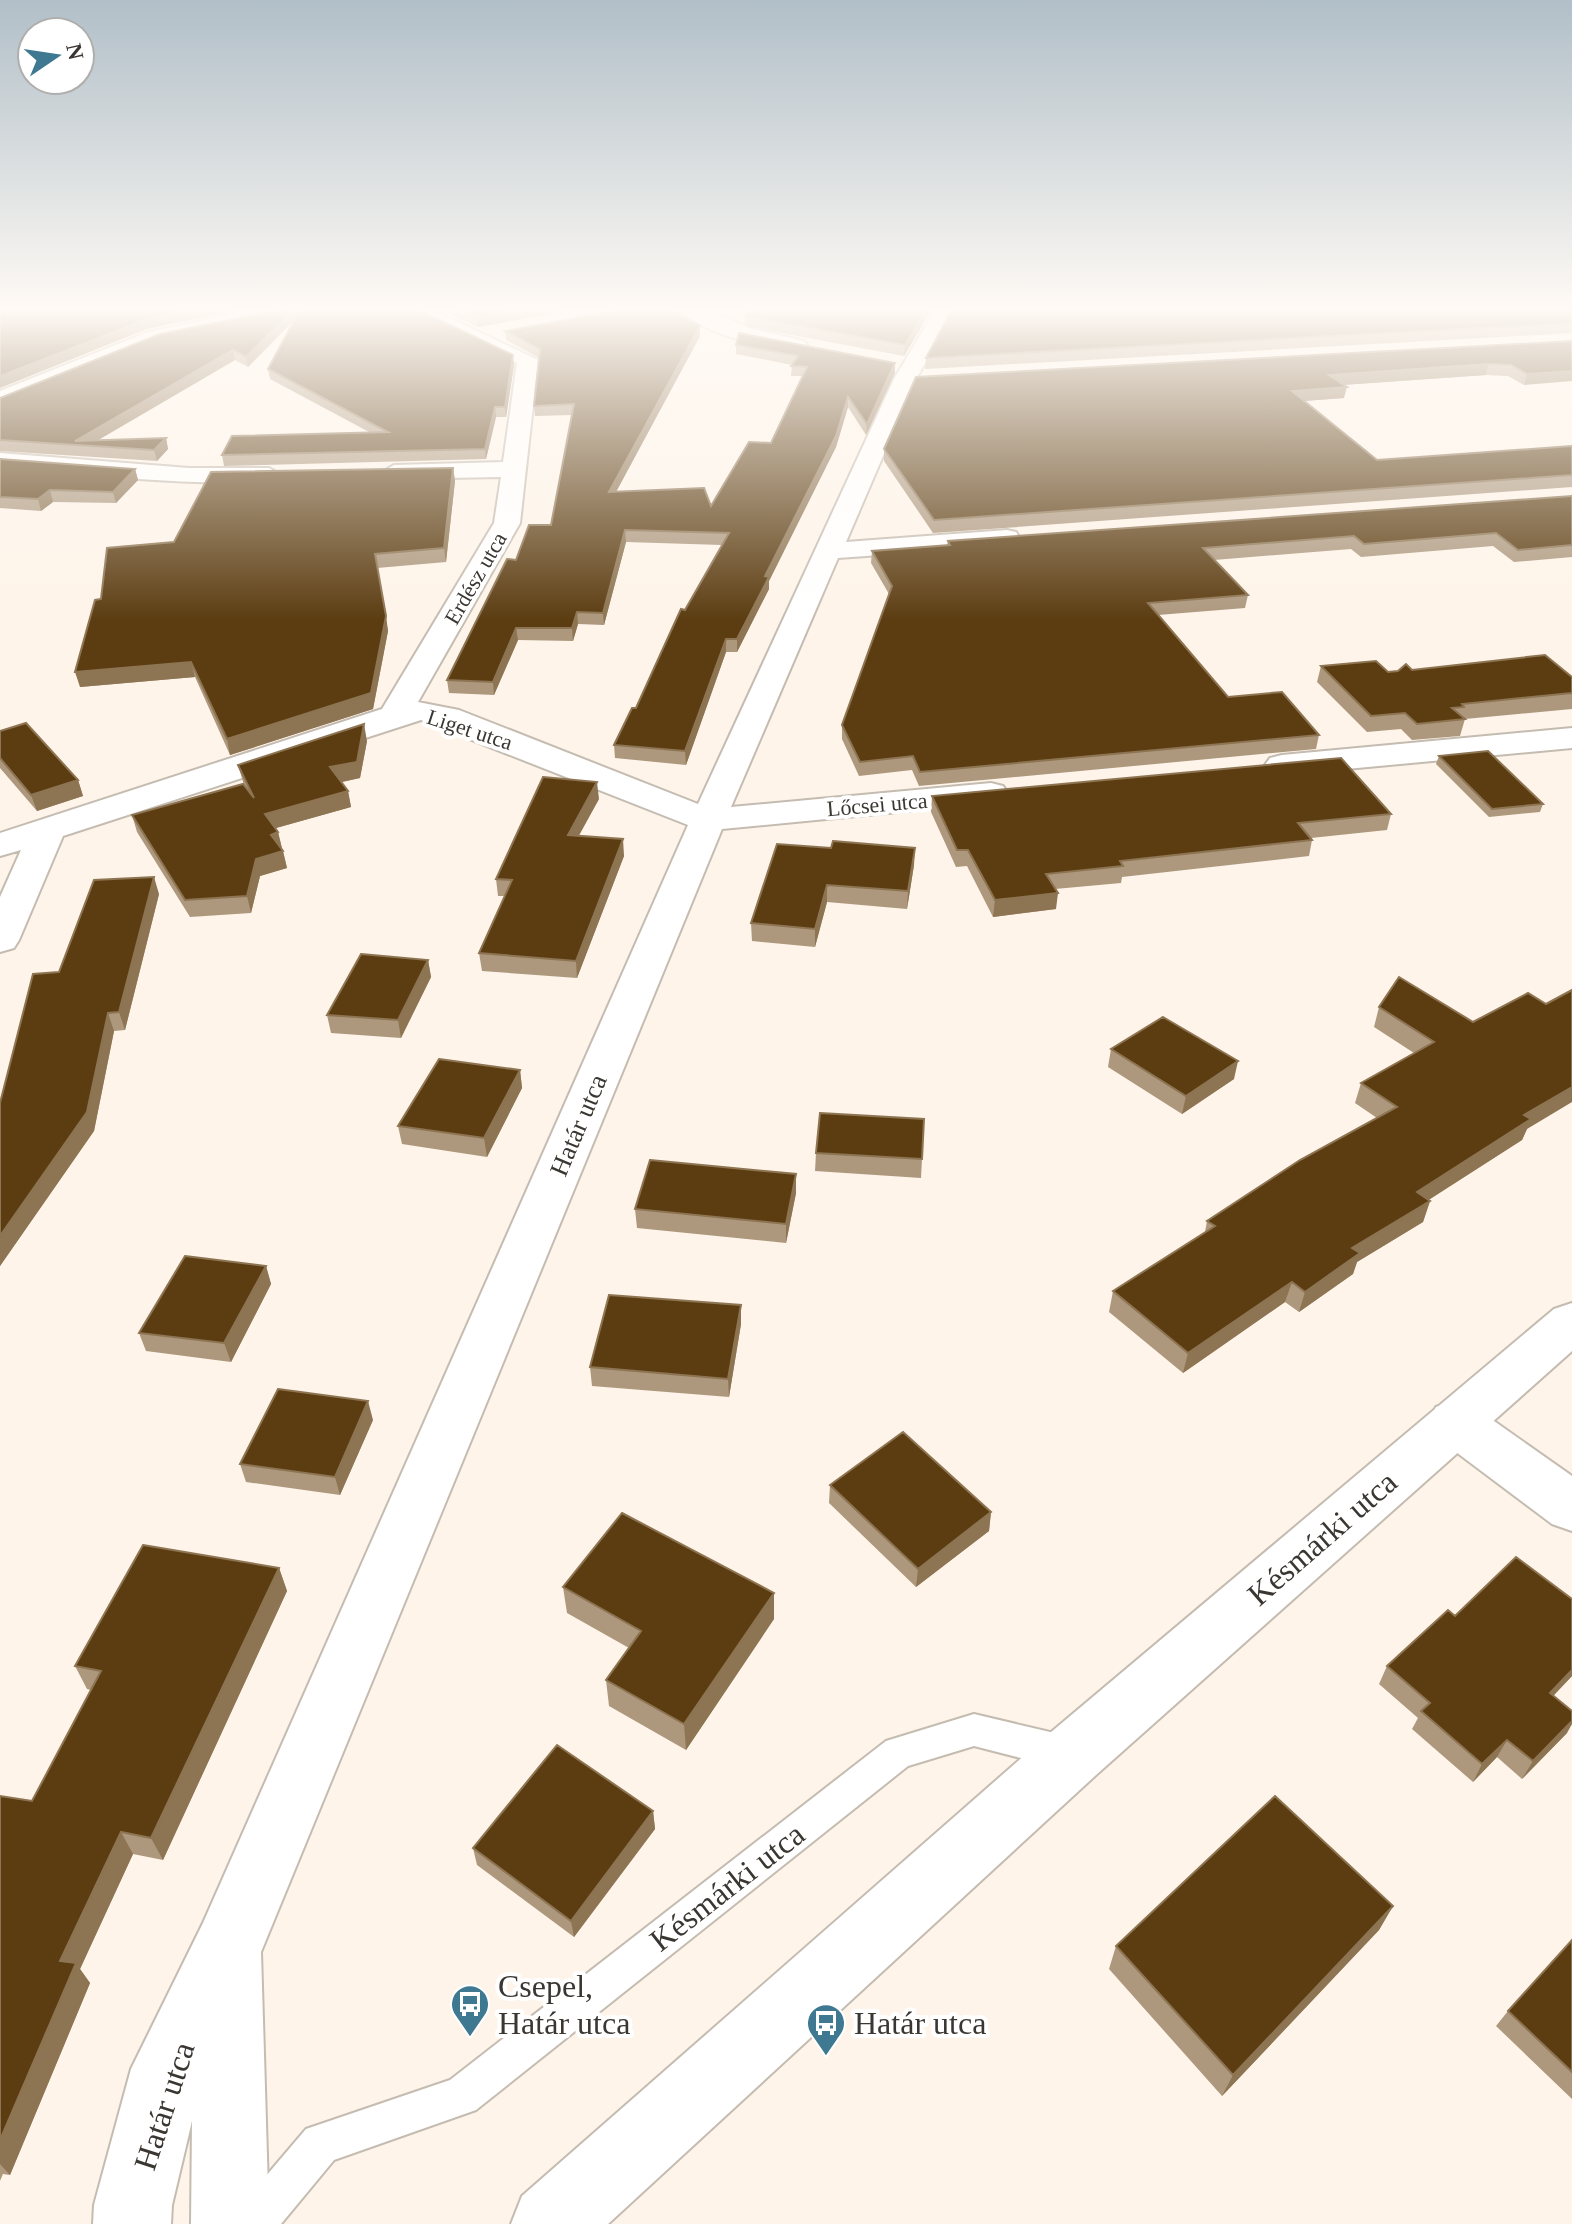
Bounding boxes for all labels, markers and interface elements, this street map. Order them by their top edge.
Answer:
north arrow [16,16,96,96]
text: N [61,41,89,62]
street label: Erdész utca [439,528,512,629]
street label: Liget utca [424,704,516,755]
street label: Lőcsei utca [826,788,929,821]
street label: Határ utca [544,1070,613,1180]
street label: Késmárki utca [1240,1463,1404,1613]
street label: Késmárki utca [643,1816,811,1958]
place label: Csepel, Határ utca [498,1968,630,2041]
bus stop icon: Csepel, Határ utca [449,1983,491,2038]
bus stop icon: Határ utca [805,2002,847,2057]
place label: Határ utca [854,2005,986,2041]
street label: Határ utca [126,2037,202,2175]

